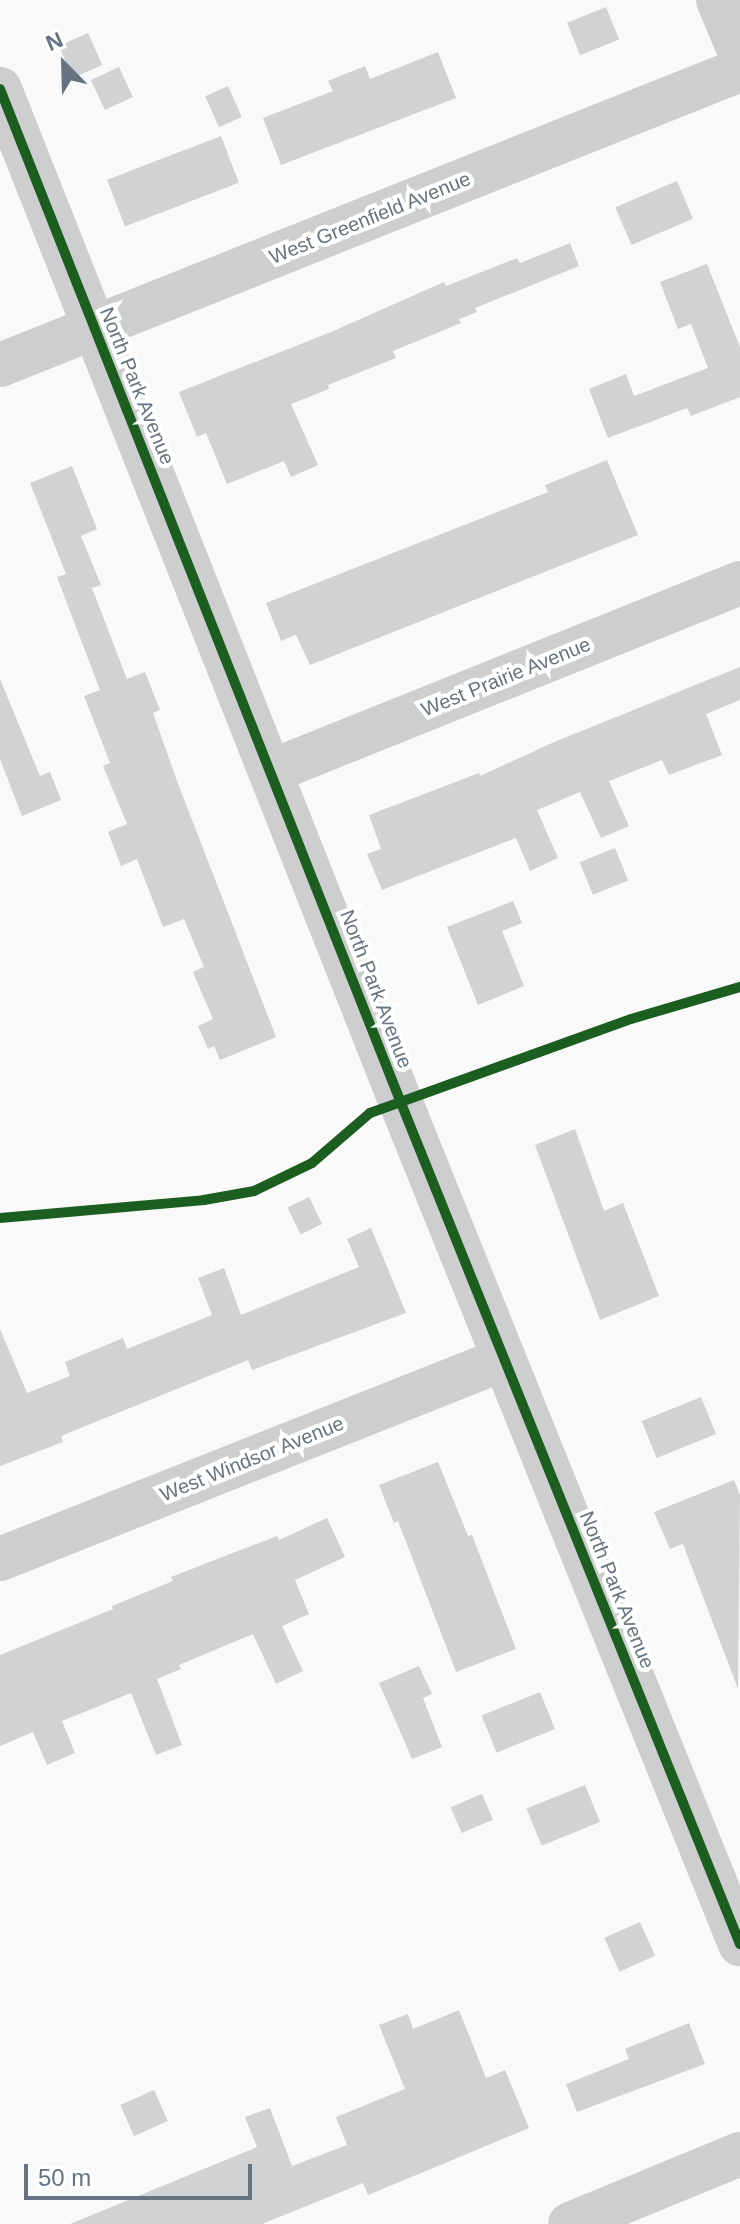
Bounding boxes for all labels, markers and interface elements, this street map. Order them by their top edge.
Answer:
north arrow [24,24,104,104]
text: N [42,27,67,56]
street label: West Greenfield Avenue [265,166,475,270]
street label: North Park Avenue [94,303,180,469]
street label: West Prairie Avenue [417,632,595,722]
street label: North Park Avenue [335,906,417,1072]
street label: West Windsor Avenue [156,1411,348,1507]
street label: North Park Avenue [574,1507,660,1673]
scale bar [28,2148,256,2198]
text: 50 m [38,2164,91,2191]

